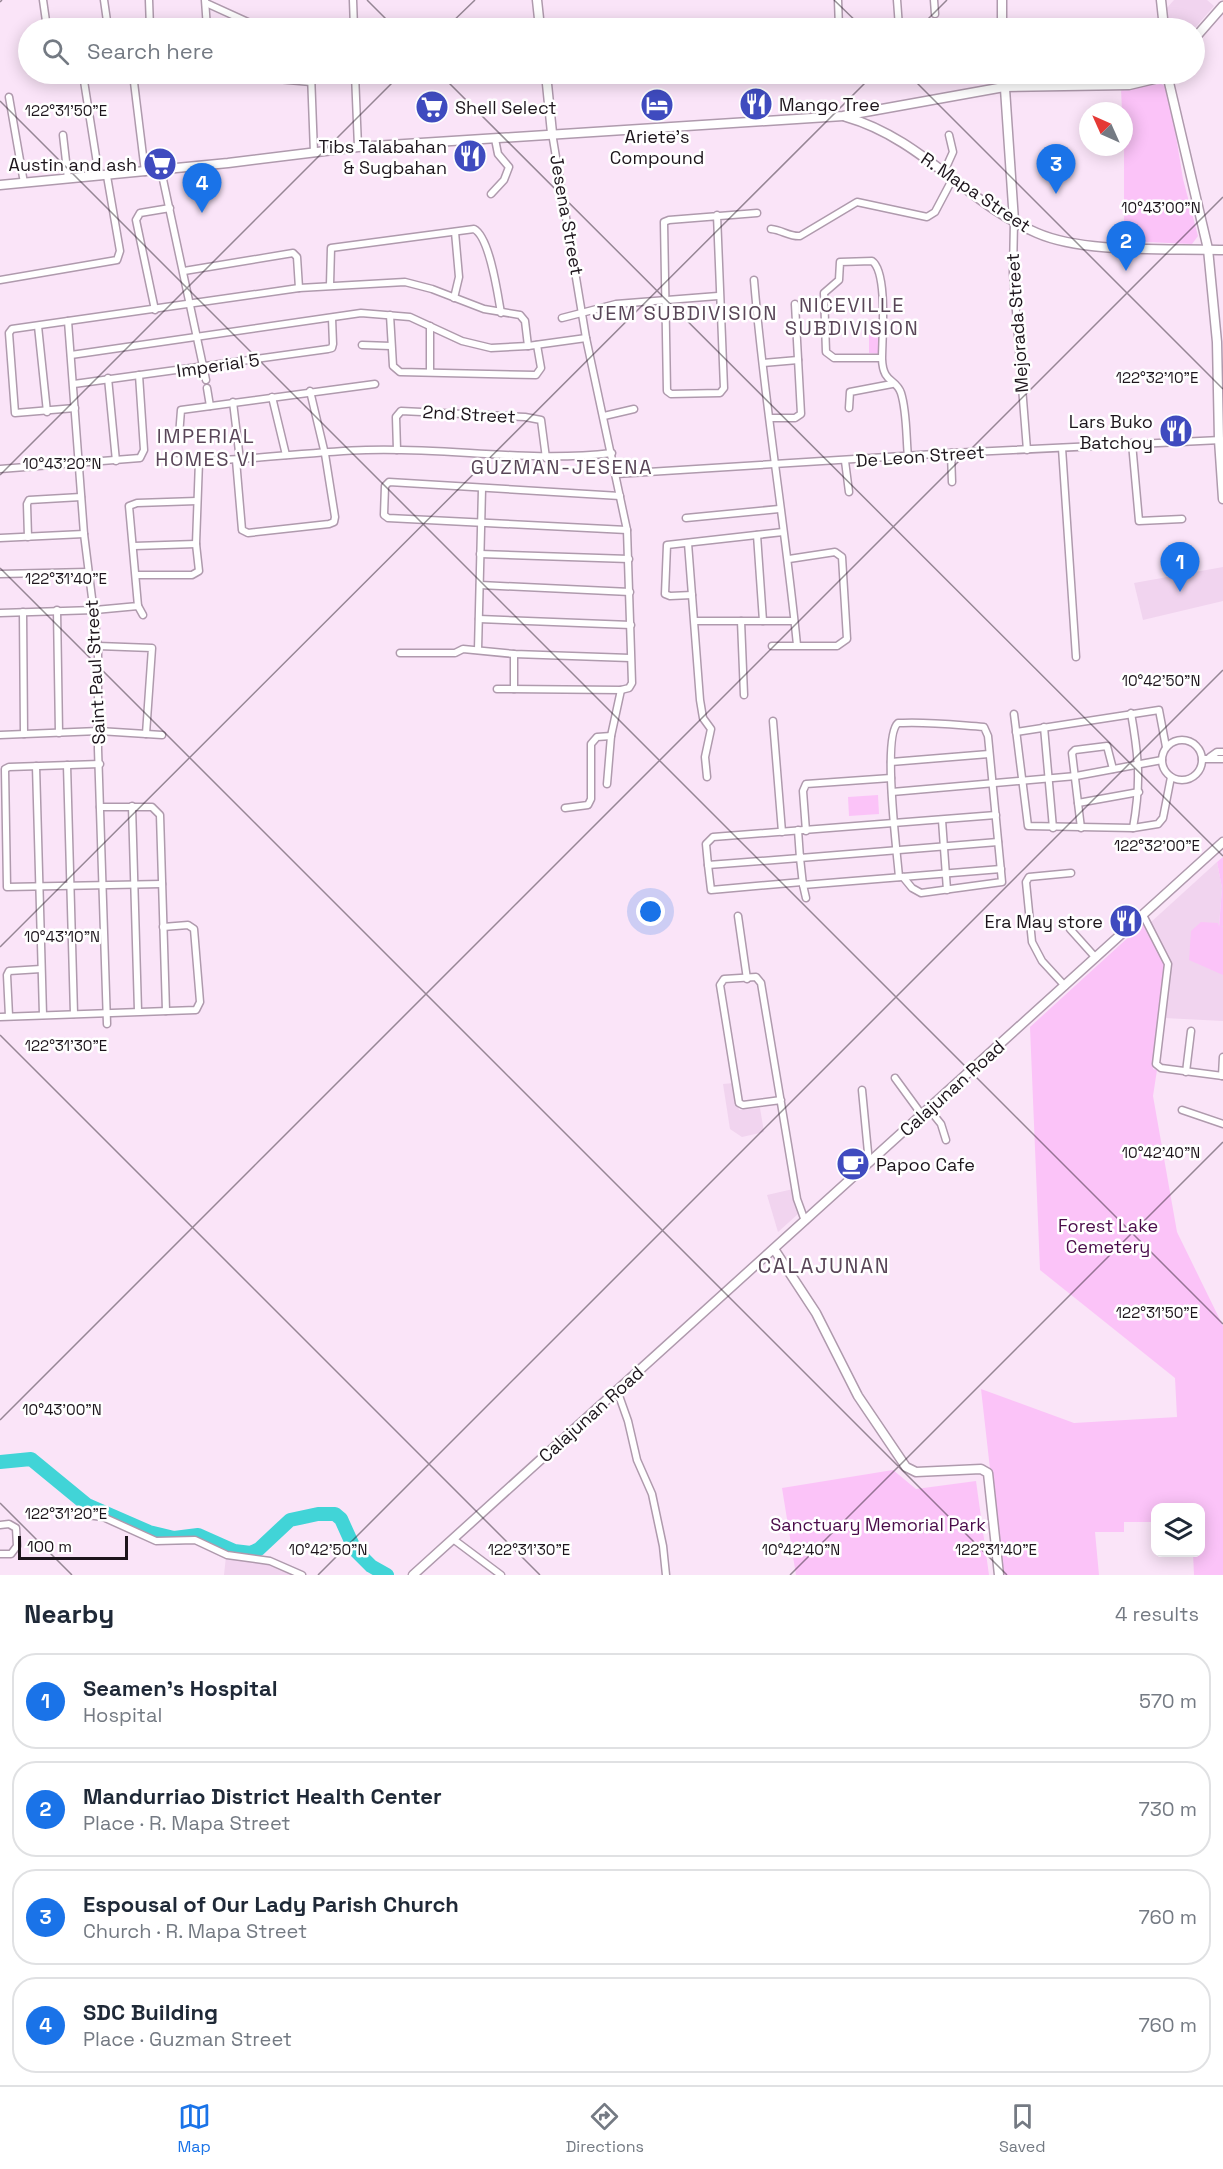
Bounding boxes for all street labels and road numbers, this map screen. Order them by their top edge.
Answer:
street label: R. Mapa Street [917,147,1035,237]
street label: Jesena Street [545,153,589,277]
street label: Mejorada Street [1001,252,1033,394]
street label: Imperial 5 [175,348,261,382]
street label: 2nd Street [422,400,516,428]
street label: De Leon Street [855,440,985,472]
street label: Saint Paul Street [80,599,110,745]
street label: Calajunan Road [895,1035,1009,1141]
street label: Calajunan Road [534,1361,648,1467]

